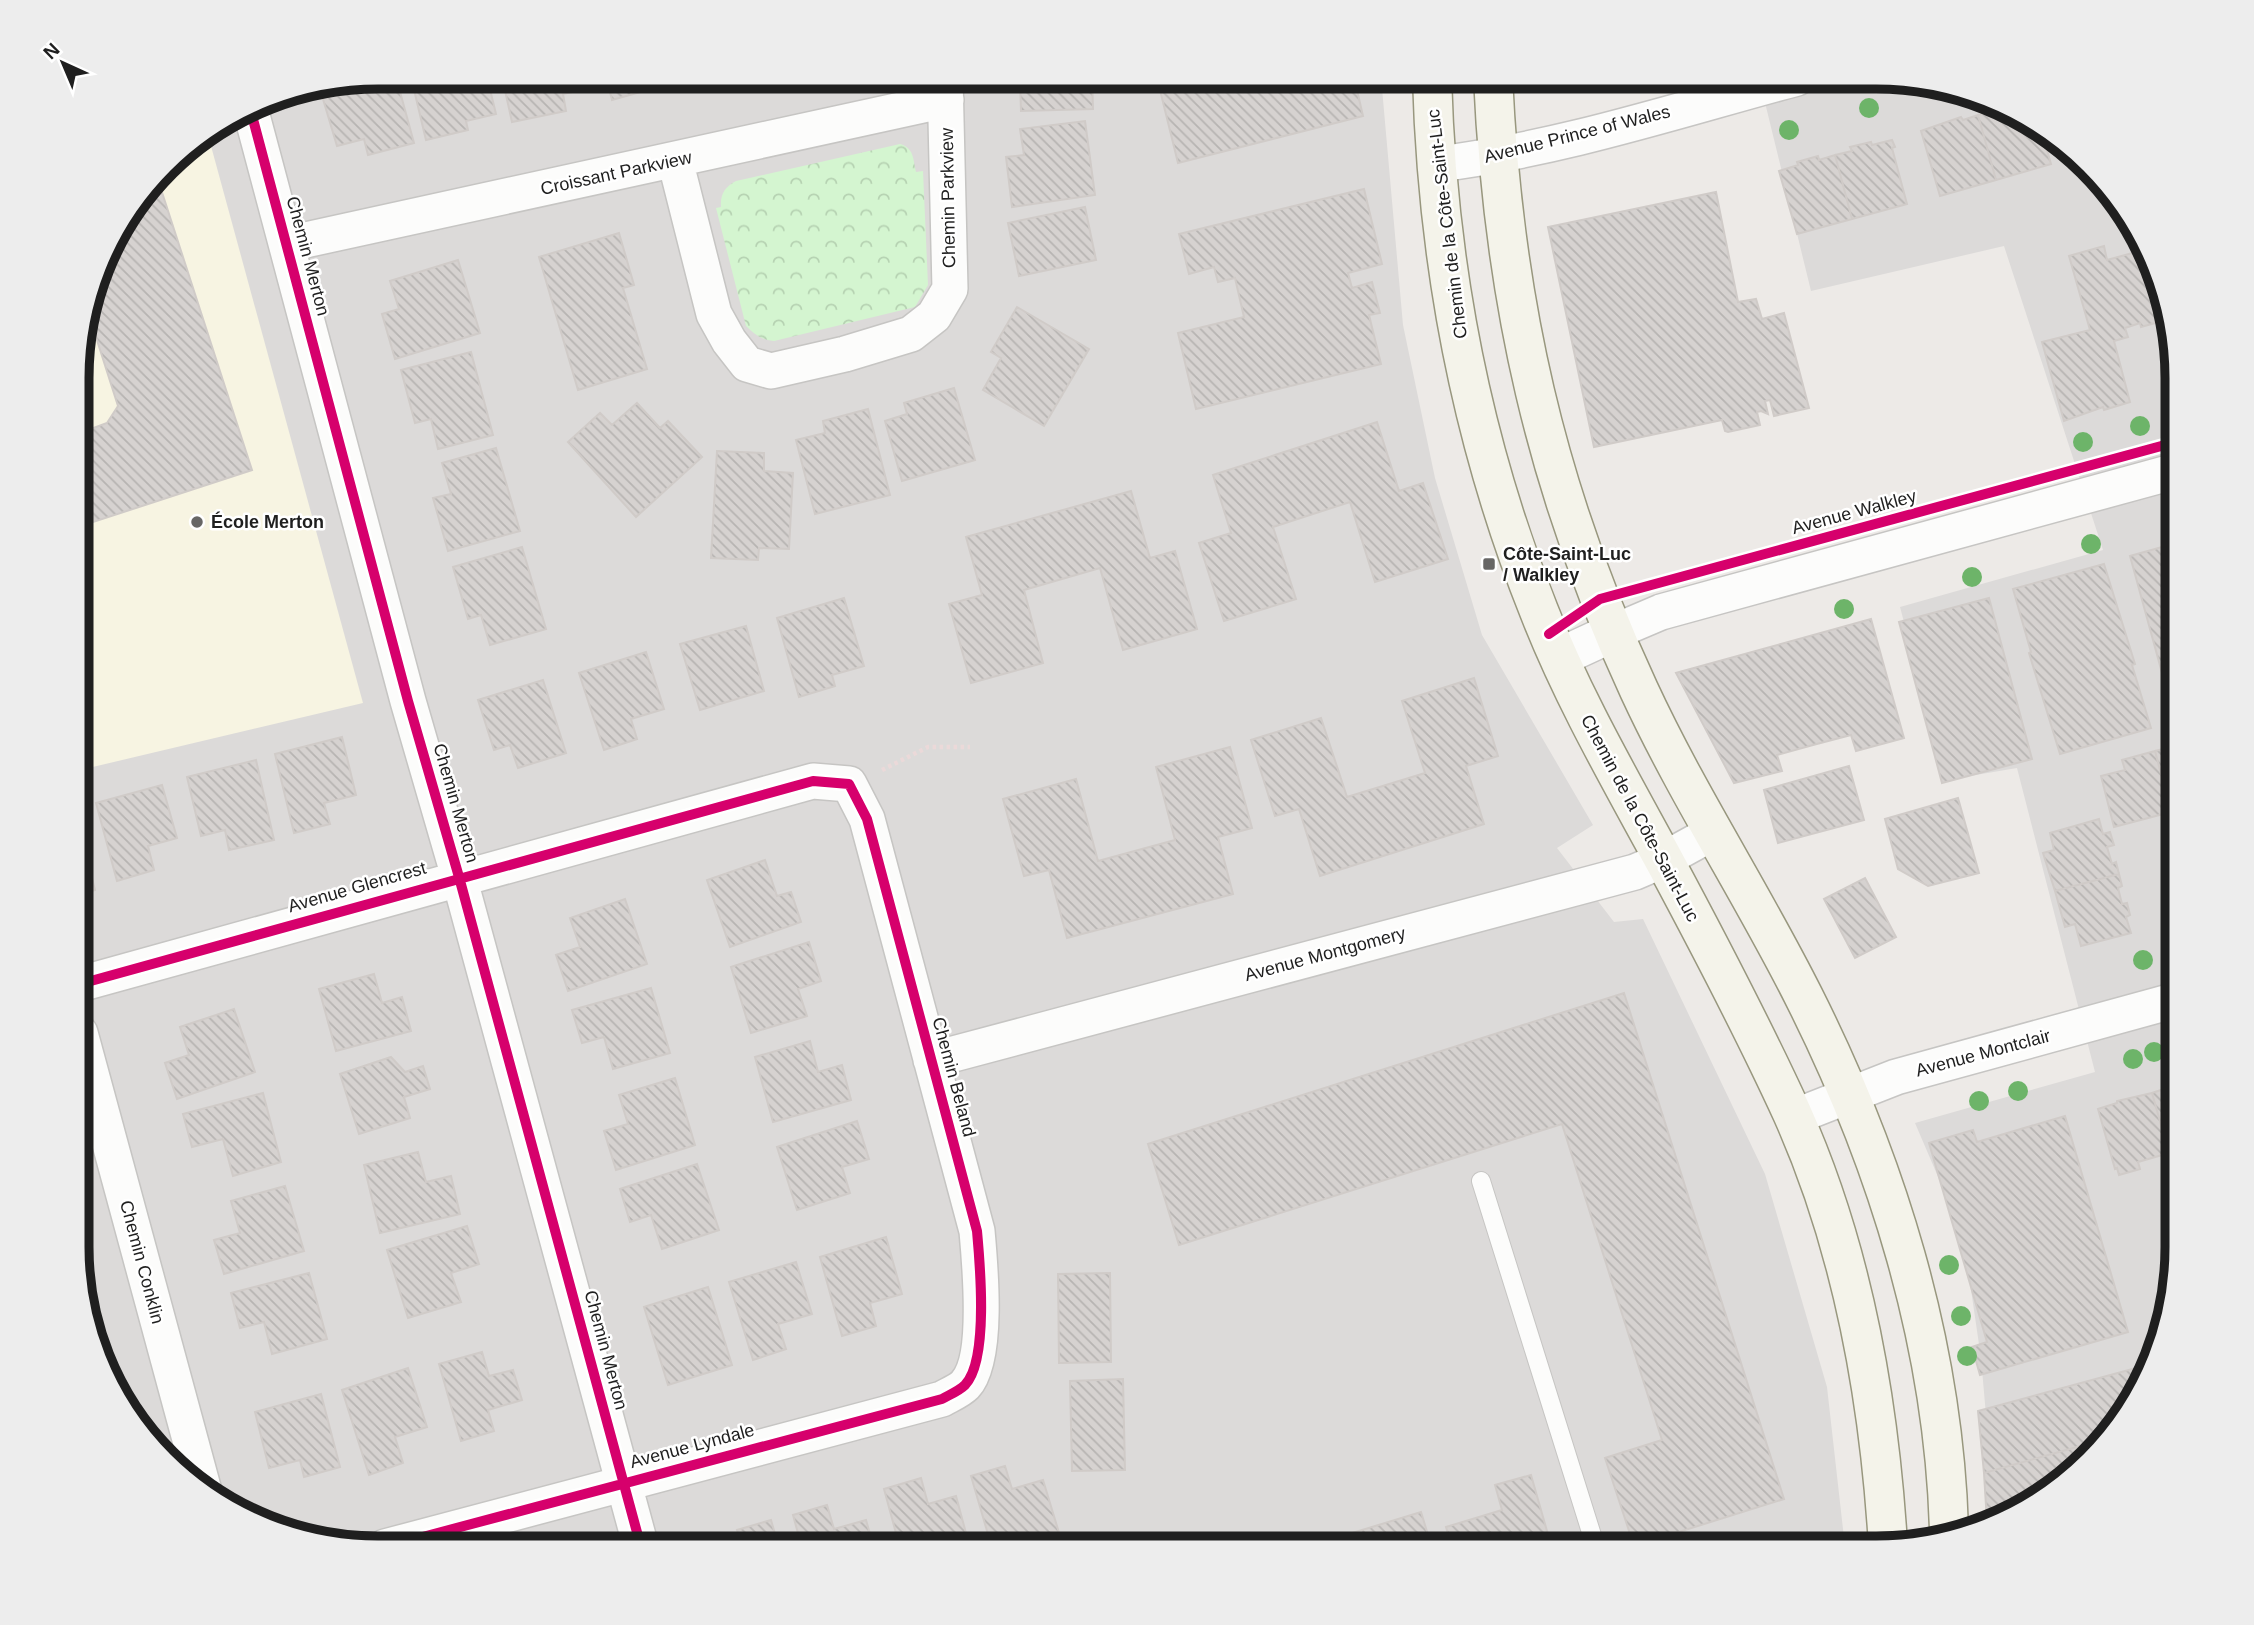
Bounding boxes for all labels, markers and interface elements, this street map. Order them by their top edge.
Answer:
north arrow [28,28,98,98]
text: N [39,39,64,63]
street label: Avenue Prince of Wales [1482,101,1672,167]
street label: Chemin de la Côte-Saint-Luc [1423,108,1471,340]
street label: Chemin Parkview [937,127,959,268]
street label: Croissant Parkview [539,147,694,199]
street label: Chemin Merton [282,194,334,318]
street label: Avenue Walkley [1790,486,1918,538]
place label: École Merton [211,511,324,532]
marker: École Merton [189,514,205,530]
place label: Côte-Saint-Luc / Walkley [1503,544,1631,585]
marker: Côte-Saint-Luc / Walkley [1481,556,1497,572]
street label: Chemin de la Côte-Saint-Luc [1577,711,1703,925]
street label: Chemin Merton [429,741,483,865]
street label: Avenue Glencrest [286,858,428,916]
street label: Avenue Montgomery [1242,923,1408,985]
street label: Chemin Beland [928,1015,980,1139]
street label: Avenue Montclair [1913,1025,2053,1081]
street label: Chemin Conklin [116,1198,168,1326]
street label: Chemin Merton [580,1288,632,1412]
street label: Avenue Lyndale [628,1420,756,1472]

